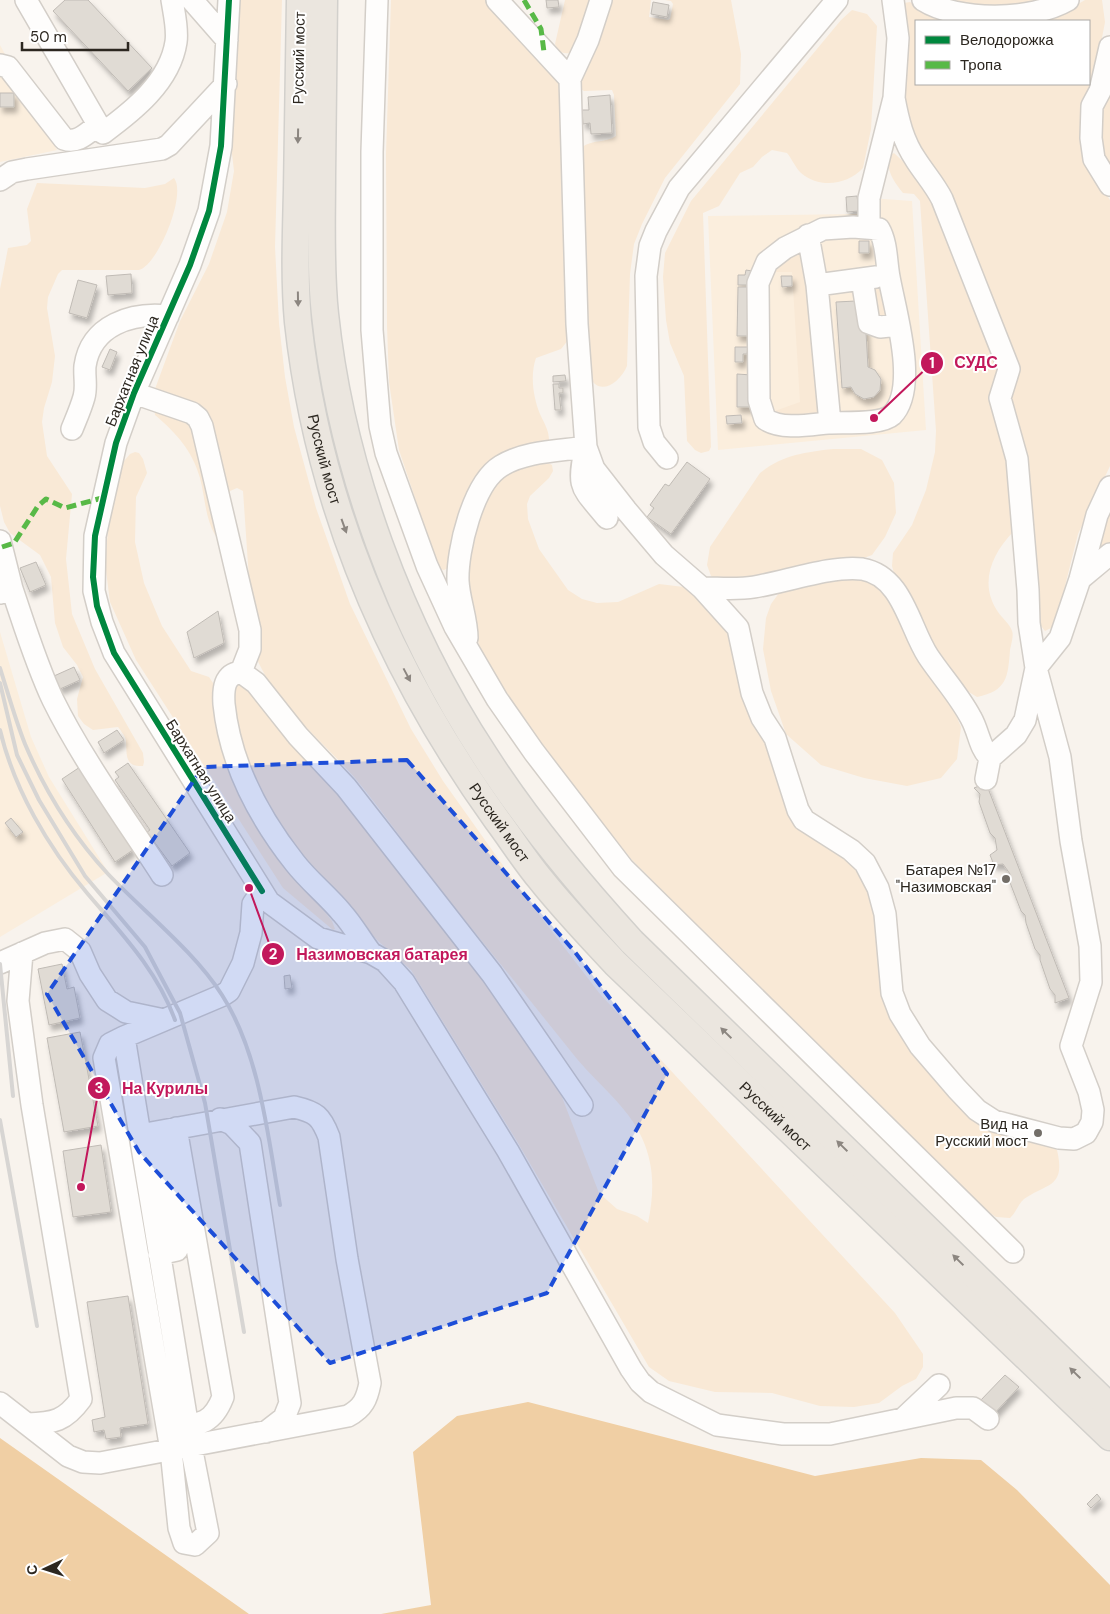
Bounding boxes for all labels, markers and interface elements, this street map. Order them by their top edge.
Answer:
street label: Русский мост [288,11,310,105]
scale bar [22,20,129,52]
legend [915,20,1090,85]
text: 50 m [30,27,67,47]
text: Велодорожка [960,30,1054,50]
text: Тропа [960,55,1002,75]
one-way arrow [294,128,302,144]
one-way arrow [294,291,302,307]
street label: Бархатная улица [101,312,164,430]
callout: СУДС [919,347,1008,378]
text: СУДС [954,352,998,373]
text: 1 [929,353,935,373]
street label: Русский мост [303,412,346,507]
one-way arrow [341,518,348,533]
one-way arrow [402,669,411,682]
street label: Бархатная улица [161,715,241,827]
street label: Русский мост [464,779,534,867]
place label: Батарея №17 "Назимовская" [896,860,996,897]
marker: Батарея №17 "Назимовская" [1000,873,1012,885]
callout: Назимовская батарея [261,938,477,969]
text: 2 [269,944,278,964]
text: Назимовская батарея [296,944,468,965]
one-way arrow [720,1027,732,1039]
callout: На Курилы [87,1073,218,1104]
street label: Русский мост [735,1077,816,1156]
text: 3 [94,1078,104,1098]
text: На Курилы [122,1078,208,1099]
place label: Вид на Русский мост [935,1114,1029,1151]
marker: Вид на Русский мост [1032,1127,1044,1139]
one-way arrow [836,1140,848,1152]
one-way arrow [953,1254,965,1266]
one-way arrow [1069,1367,1081,1379]
north arrow [20,1544,70,1594]
text: С [23,1564,41,1576]

